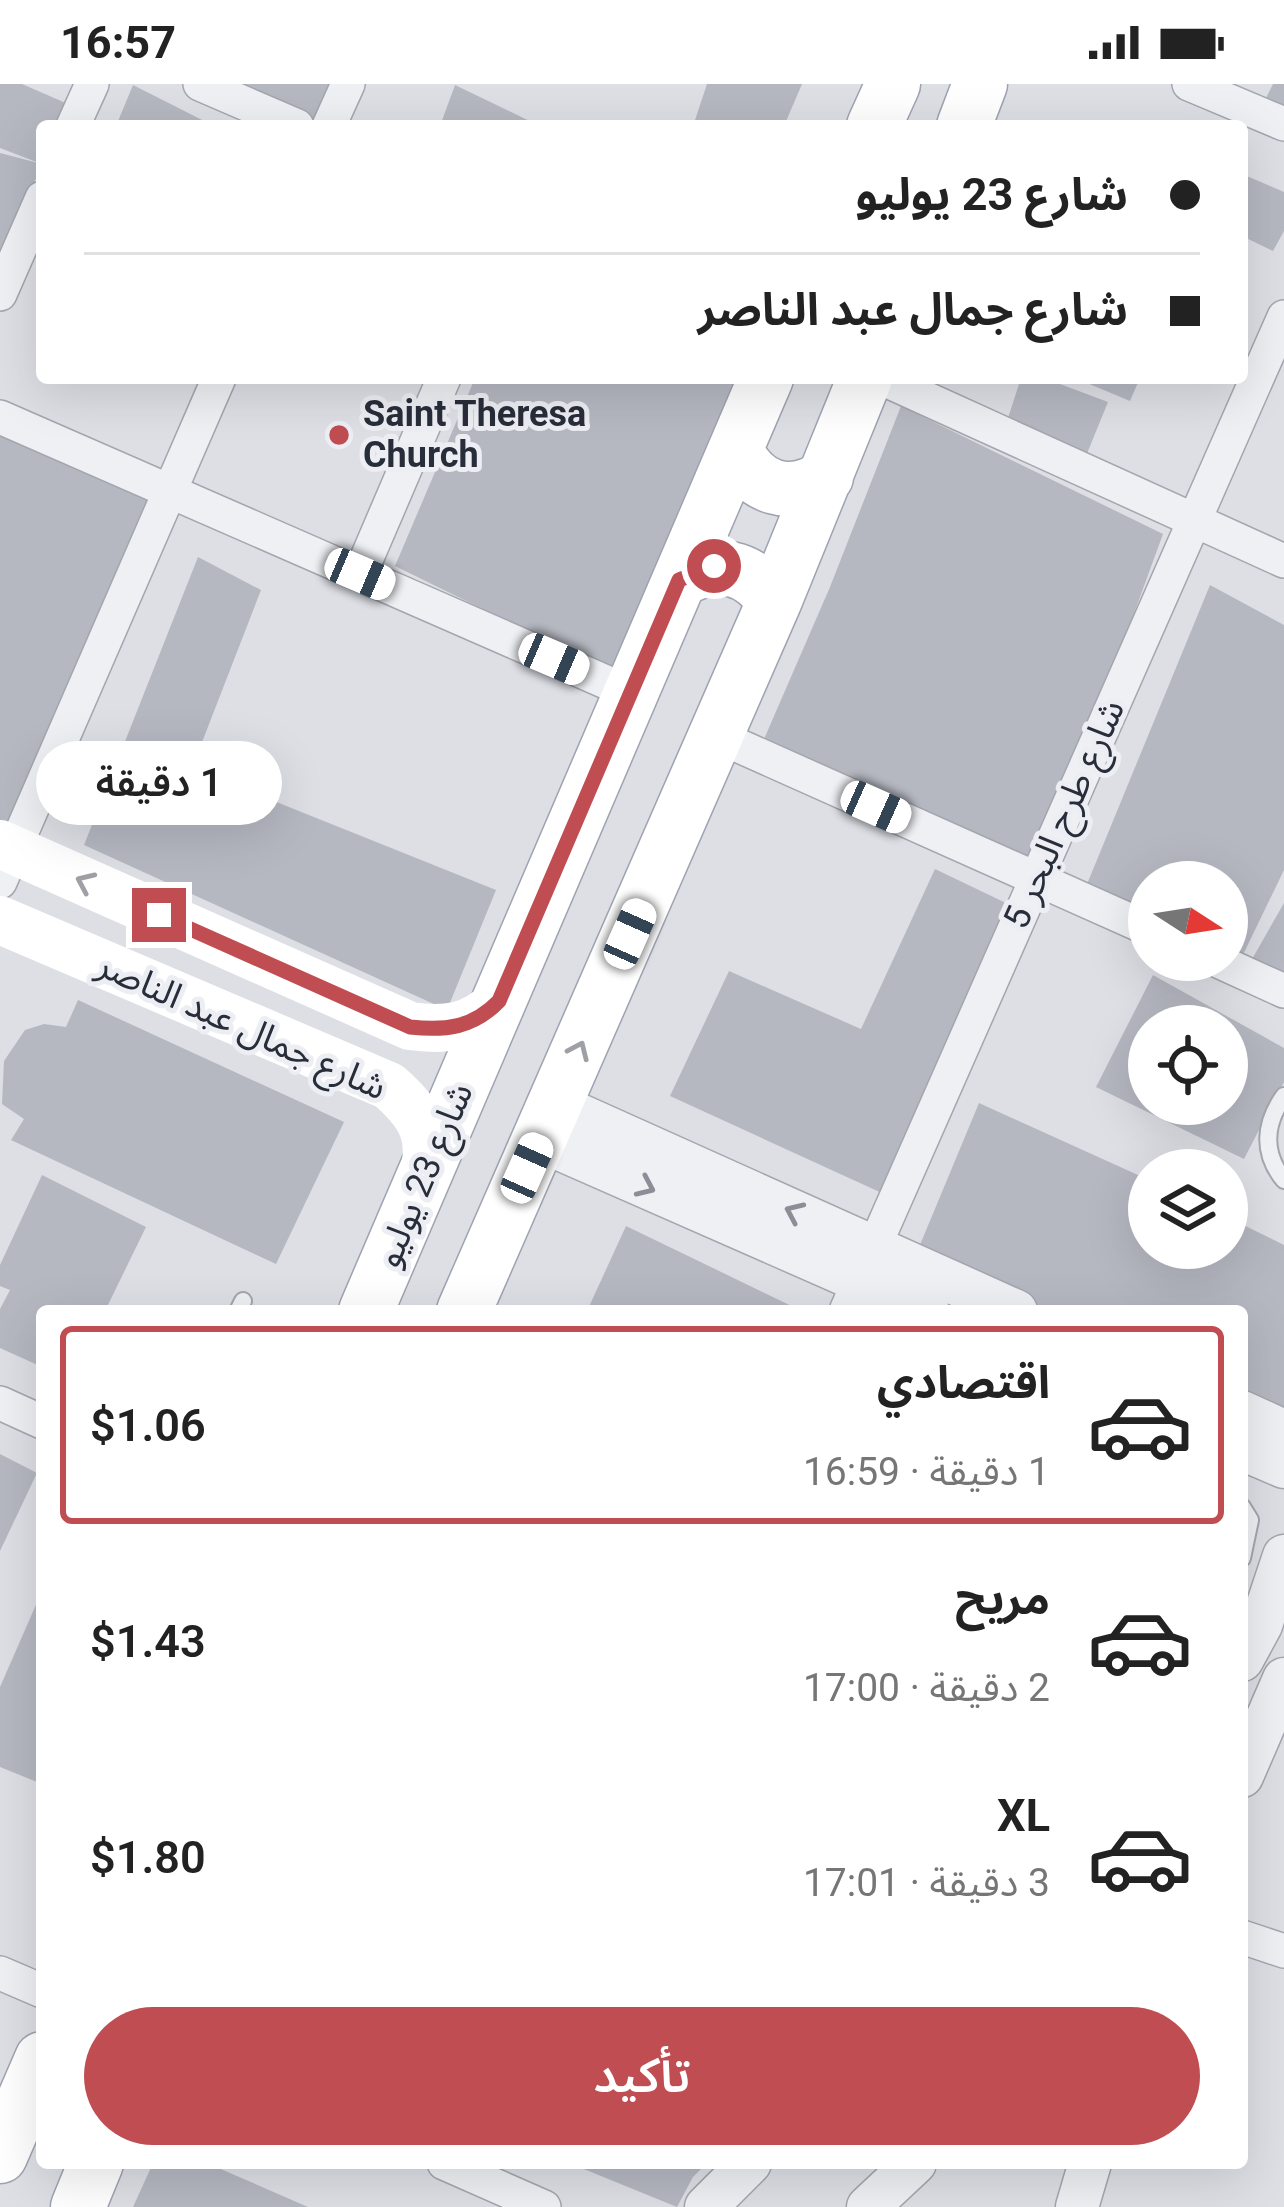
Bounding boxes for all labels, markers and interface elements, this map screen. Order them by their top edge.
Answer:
text: 16:57 [60,16,176,69]
text: شارع 23 يوليو [856,168,1128,221]
text: شارع جمال عبد الناصر [698,283,1128,336]
place label: Saint Theresa Church [363,393,586,476]
marker: Saint Theresa Church [326,422,352,448]
route start [687,539,741,593]
car [320,543,400,605]
car [514,628,594,690]
street label: شارع طرح البحر 5 [995,693,1138,937]
callout: 1 دقيقة [36,741,282,825]
text: 1 دقيقة [96,760,222,806]
car [836,776,916,838]
north arrow [1128,861,1248,981]
map controls [1128,861,1248,1269]
one-way arrow [76,873,97,897]
route end [132,888,186,942]
car [599,894,661,974]
street label: شارع جمال عبد الناصر [88,943,393,1113]
button: locate [1128,1005,1248,1125]
one-way arrow [564,1041,588,1062]
street label: شارع 23 يوليو [366,1077,486,1275]
car [496,1128,558,1208]
button: layers [1128,1149,1248,1269]
one-way arrow [634,1173,655,1197]
one-way arrow [785,1202,806,1226]
text: اقتصادي [877,1356,1050,1409]
icon: car [1086,1371,1194,1479]
text: $1.06 [90,1399,206,1452]
text: 1 دقيقة · 16:59 [803,1449,1050,1495]
text: مريح [955,1572,1050,1625]
icon: car [1086,1587,1194,1695]
text: $1.43 [90,1615,206,1668]
text: 2 دقيقة · 17:00 [803,1665,1050,1711]
text: XL [997,1789,1050,1842]
icon: car [1086,1803,1194,1911]
text: $1.80 [90,1831,206,1884]
text: 3 دقيقة · 17:01 [803,1860,1050,1906]
button: تأكيد [84,2007,1200,2145]

